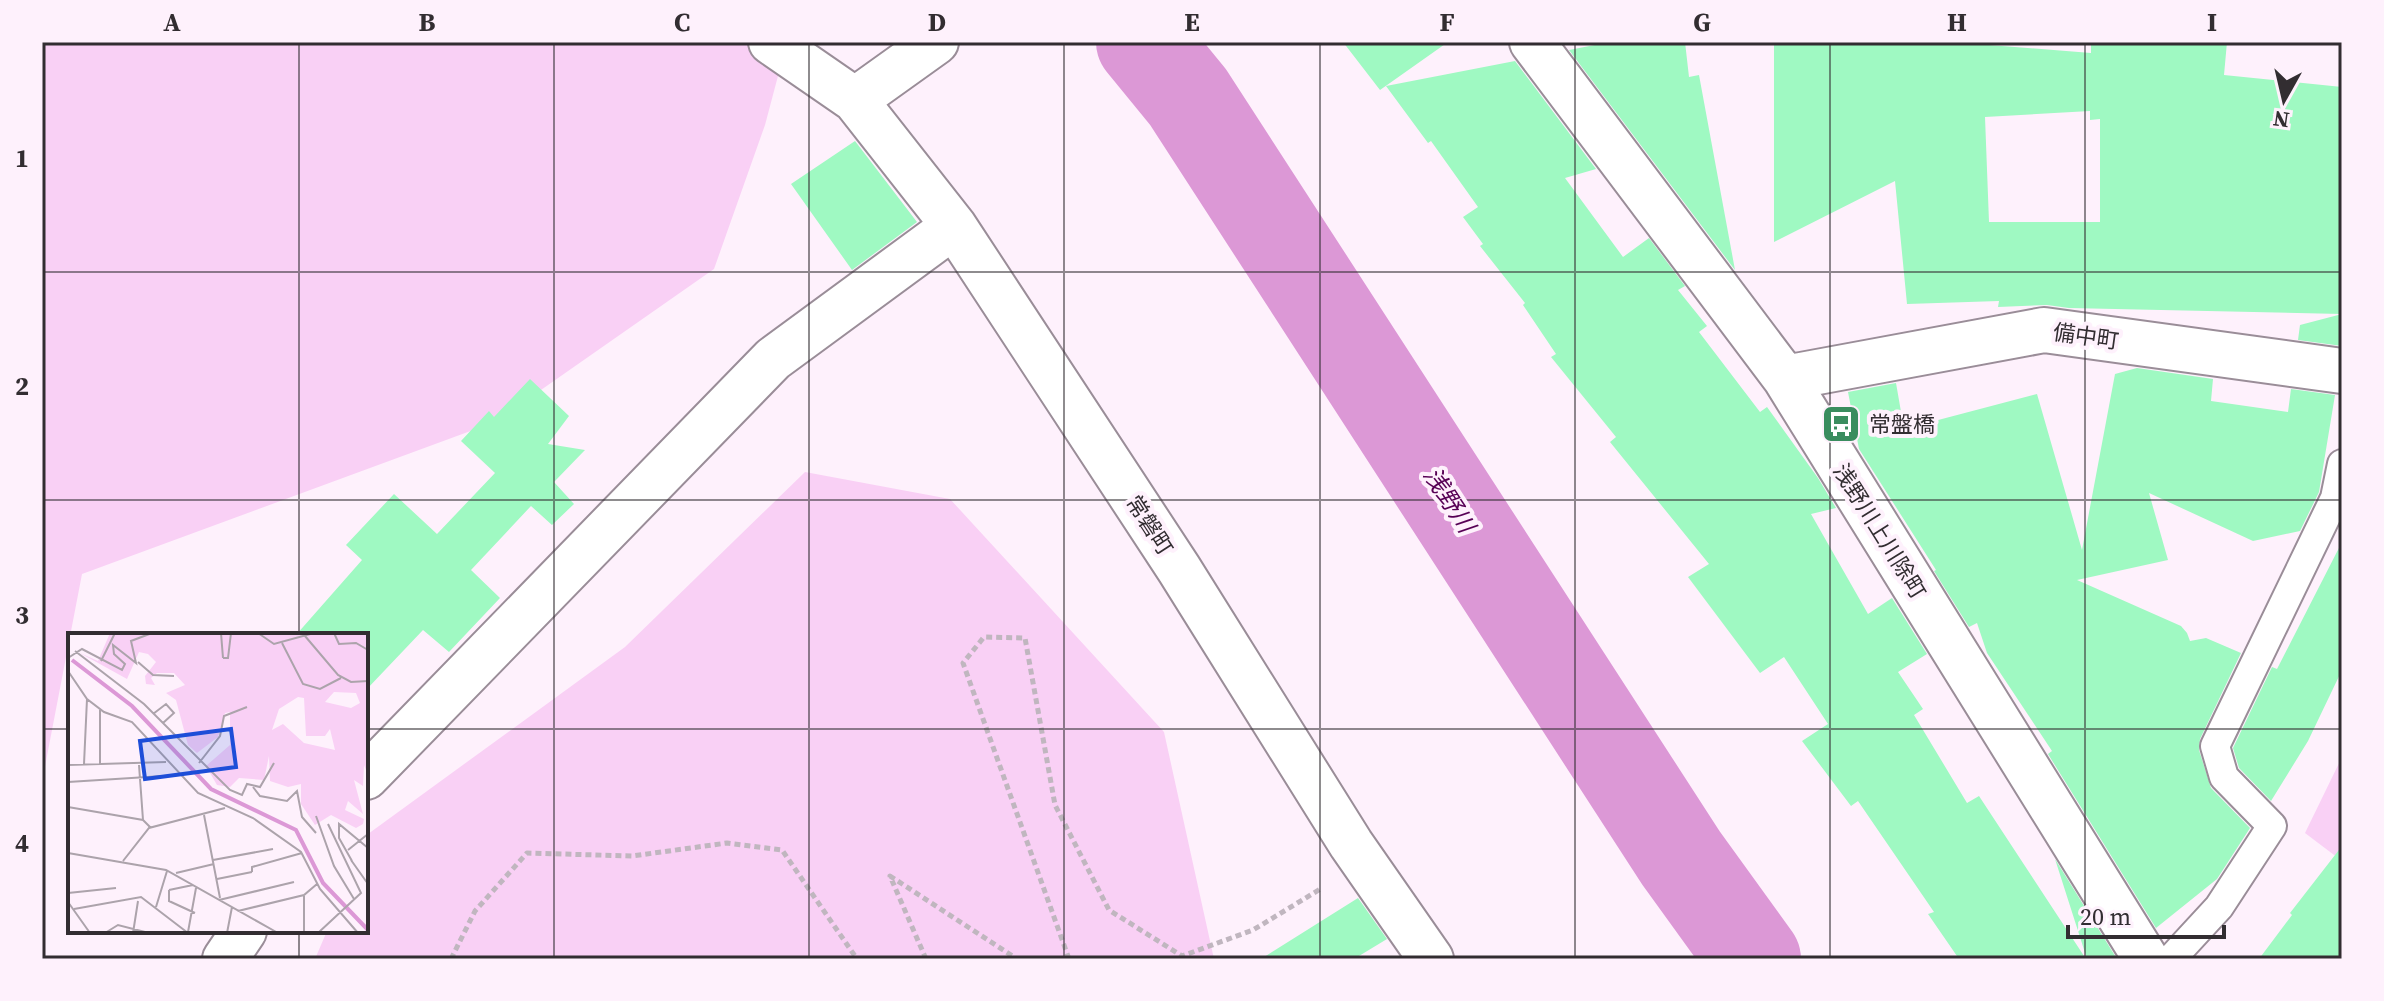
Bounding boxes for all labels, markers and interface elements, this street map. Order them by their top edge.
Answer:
text: A [163,4,181,40]
text: B [419,4,436,40]
text: C [674,4,690,40]
text: D [928,4,946,40]
text: E [1184,4,1200,40]
text: F [1439,4,1455,40]
text: G [1693,4,1711,40]
text: H [1947,4,1967,40]
text: I [2207,4,2217,40]
north arrow [2244,60,2324,140]
text: N [2271,104,2291,136]
text: 1 [15,140,29,176]
street label: 備中町 [2051,317,2121,355]
text: 2 [15,368,29,404]
bus stop icon: 常盤橋 [1820,403,1862,445]
place label: 常盤橋 [1869,409,1935,439]
street label: 浅野川上川除町 [1826,458,1934,604]
water label: 浅野川 [1416,461,1484,541]
street label: 常磐町 [1119,489,1181,561]
text: 3 [15,597,29,633]
inset map [68,633,368,933]
text: 4 [15,825,29,861]
scale bar [2068,889,2224,939]
text: 20 m [2080,900,2131,933]

